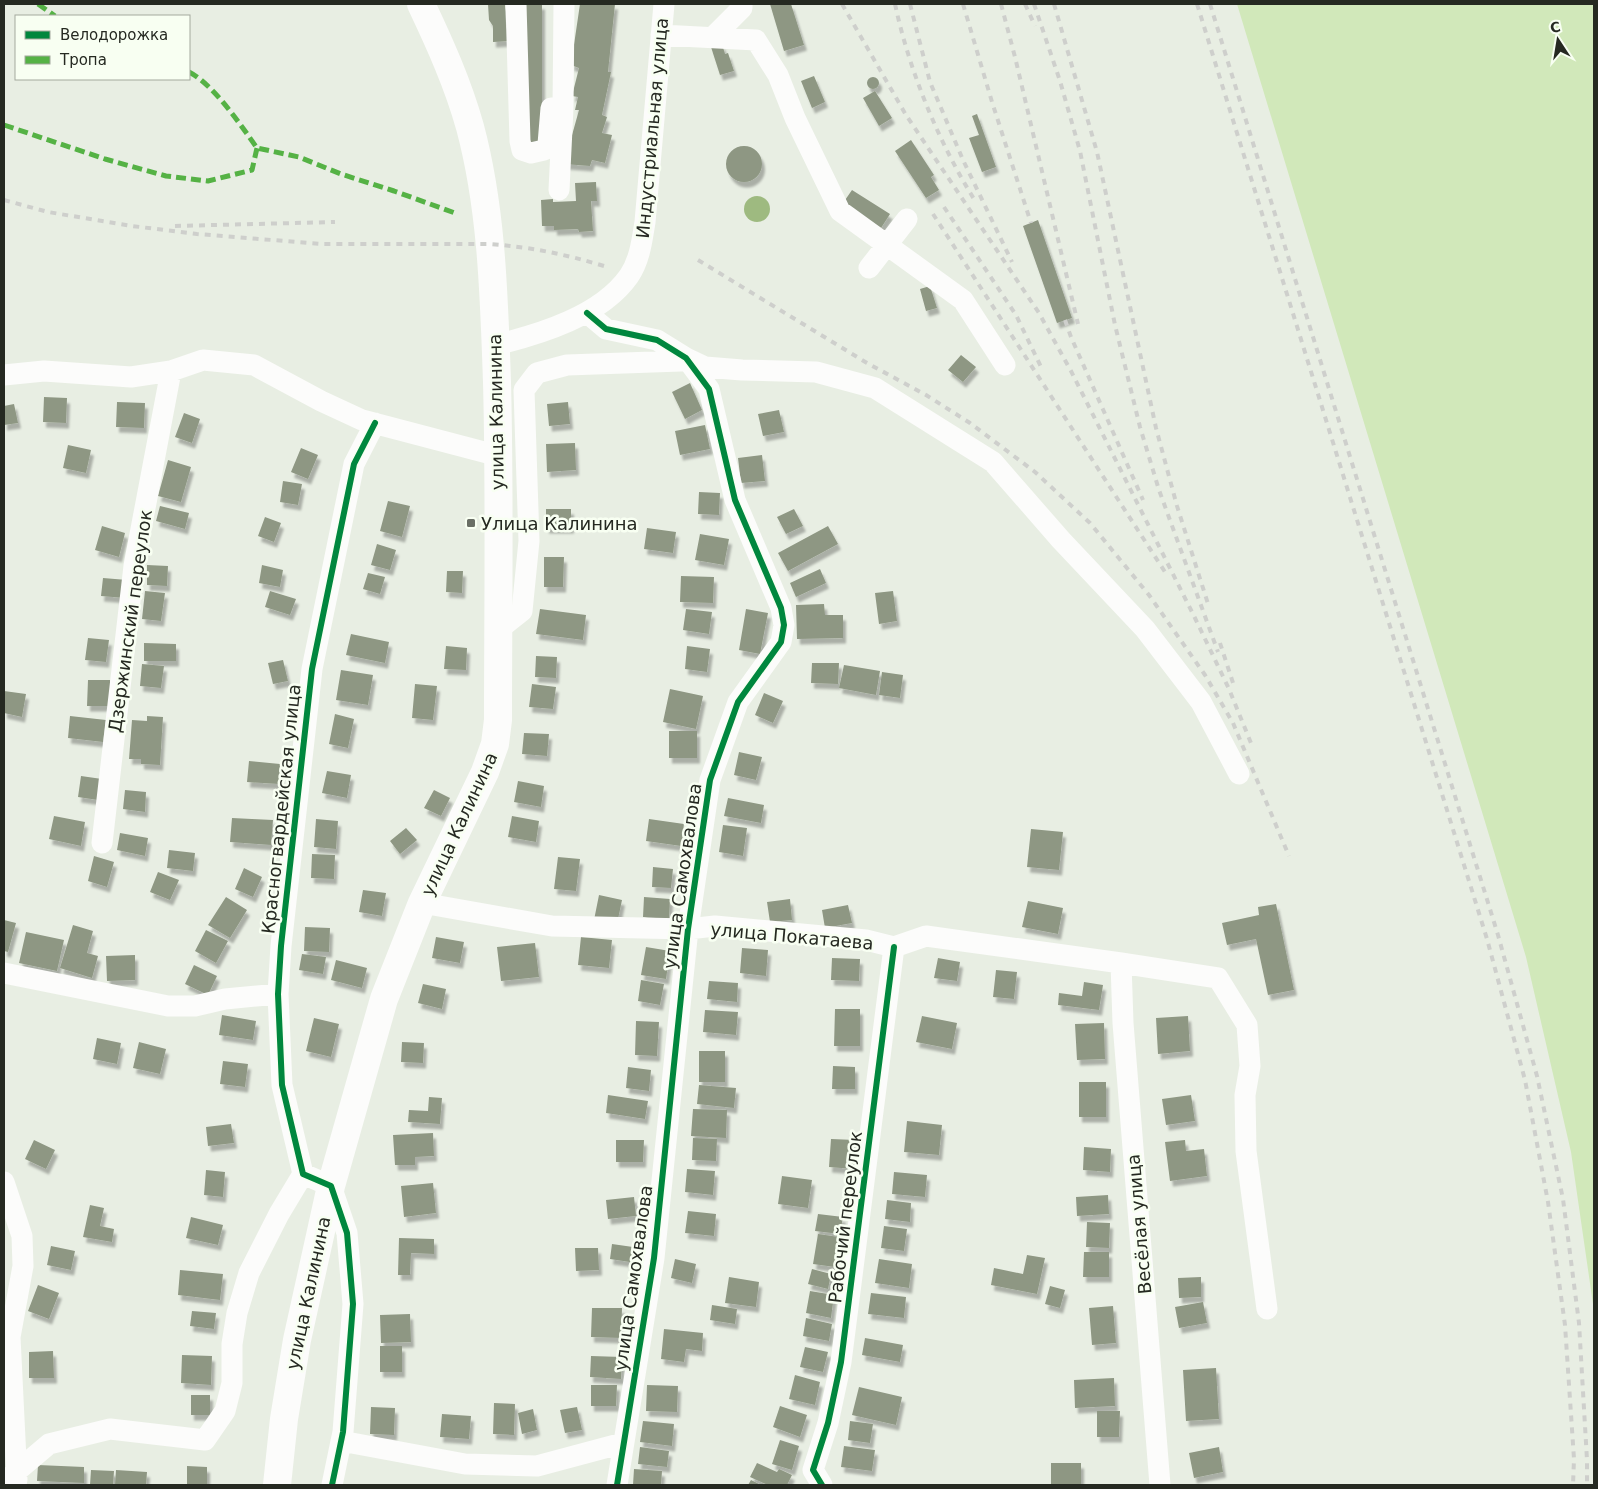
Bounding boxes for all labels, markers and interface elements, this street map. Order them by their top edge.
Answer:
legend [15,15,190,80]
north arrow [1533,15,1583,65]
street label: Индустриальная улица [632,17,672,239]
text: С [1549,18,1562,36]
text: Велодорожка [60,26,168,44]
text: Тропа [59,51,107,69]
street label: улица Калинина [484,334,508,490]
street label: Дзержинский переулок [104,508,156,734]
place label: Улица Калинина [481,513,637,534]
marker: Улица Калинина [465,517,477,529]
street label: Красногвардейская улица [257,683,305,935]
street label: улица Калинина [416,749,502,899]
street label: улица Самохвалова [659,782,705,970]
street label: улица Покатаева [710,918,874,954]
street label: Рабочий переулок [824,1130,866,1304]
street label: Весёлая улица [1122,1153,1156,1295]
street label: улица Самохвалова [610,1184,656,1372]
street label: улица Калинина [281,1214,335,1372]

